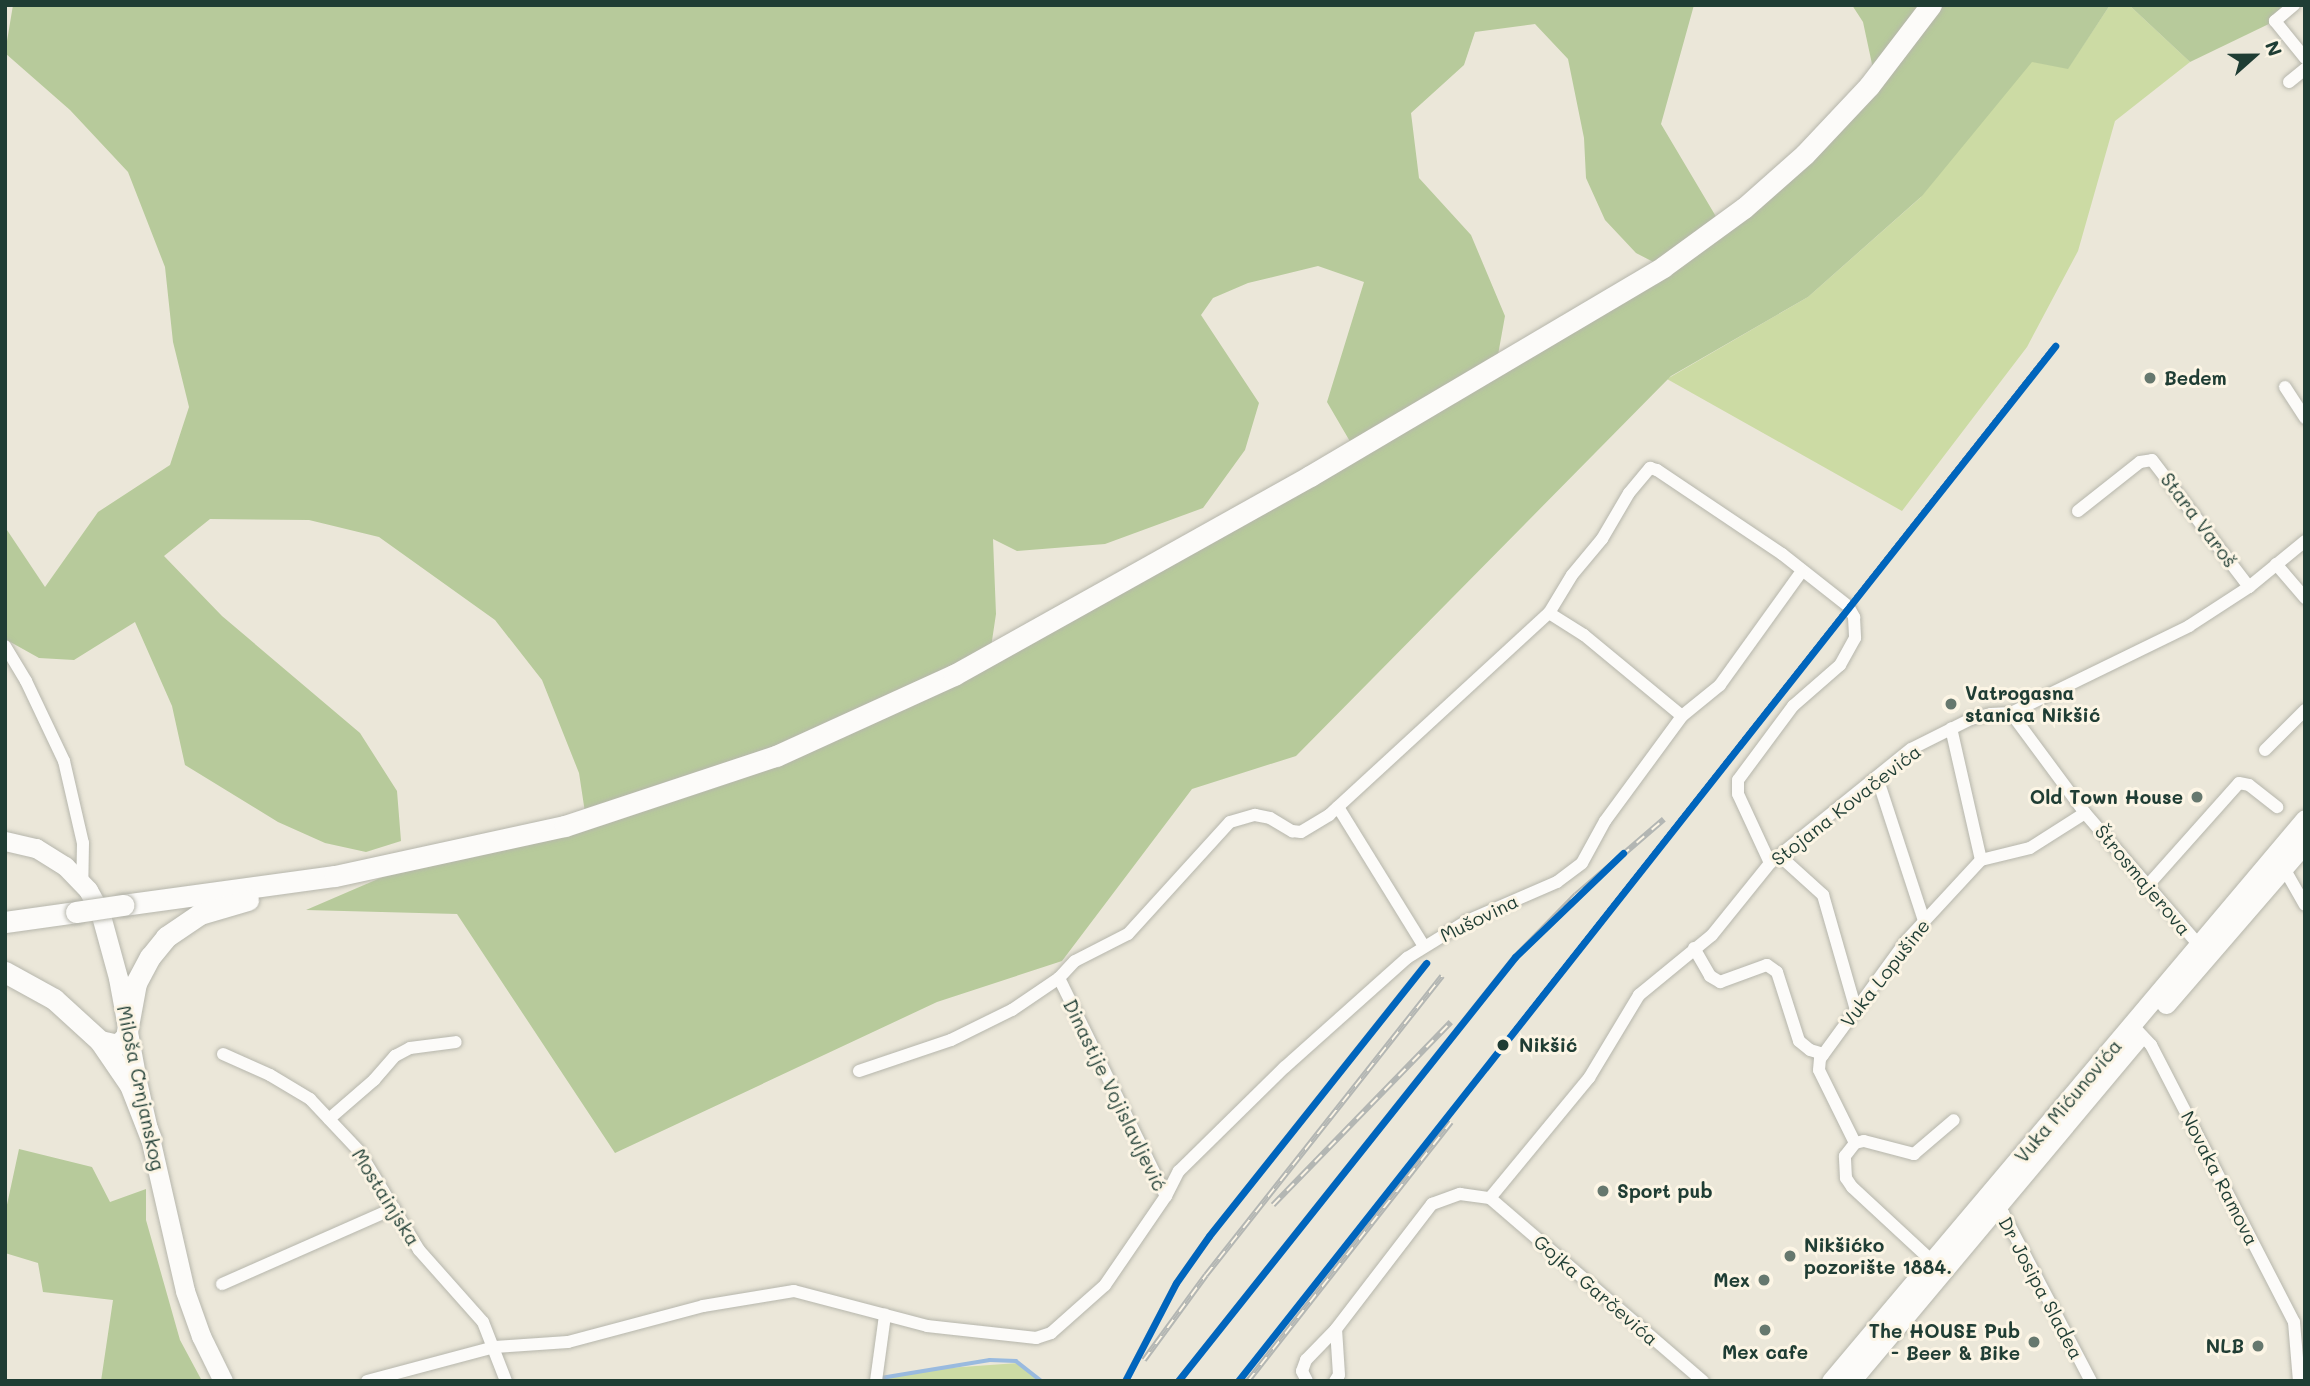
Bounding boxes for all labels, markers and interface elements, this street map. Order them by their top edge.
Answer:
north arrow [2219,21,2289,91]
text: N [2260,37,2288,59]
place label: Bedem [2164,367,2227,389]
marker: Bedem [2142,370,2158,386]
street label: Stara Varoš [2156,468,2242,572]
place label: Vatrogasna stanica Nikšić [1965,682,2100,726]
marker: Vatrogasna stanica Nikšić [1943,696,1959,712]
street label: Stojana Kovačevića [1767,740,1925,870]
place label: Old Town House [2030,786,2183,808]
marker: Old Town House [2189,789,2205,805]
street label: Štrosmajerova [2090,820,2196,940]
street label: Mušovina [1436,889,1522,947]
street label: Vuka Lopušine [1836,914,1934,1032]
street label: Dinastije Vojislavljević [1059,995,1171,1195]
street label: Miloša Crnjanskog [112,1003,170,1173]
place label: Nikšić [1519,1034,1577,1056]
marker: Nikšić [1493,1035,1513,1055]
street label: Vuka Mićunovića [2010,1035,2126,1167]
street label: Novaka Ramova [2176,1107,2264,1249]
street label: Mostainjska [347,1144,425,1250]
place label: Sport pub [1617,1180,1713,1202]
marker: Sport pub [1595,1183,1611,1199]
street label: Dr Josipa Sladea [1994,1213,2088,1363]
street label: Gojka Garčevića [1529,1230,1663,1350]
place label: Nikšićko pozorište 1884. [1804,1234,1952,1278]
marker: Nikšićko pozorište 1884. [1782,1248,1798,1264]
place label: Mex [1713,1269,1750,1291]
marker: Mex [1756,1272,1772,1288]
place label: The HOUSE Pub - Beer & Bike [1869,1320,2020,1364]
marker: Mex cafe [1757,1322,1773,1338]
marker: The HOUSE Pub - Beer & Bike [2026,1334,2042,1350]
place label: NLB [2206,1335,2244,1357]
marker: NLB [2250,1338,2266,1354]
place label: Mex cafe [1722,1341,1808,1363]

